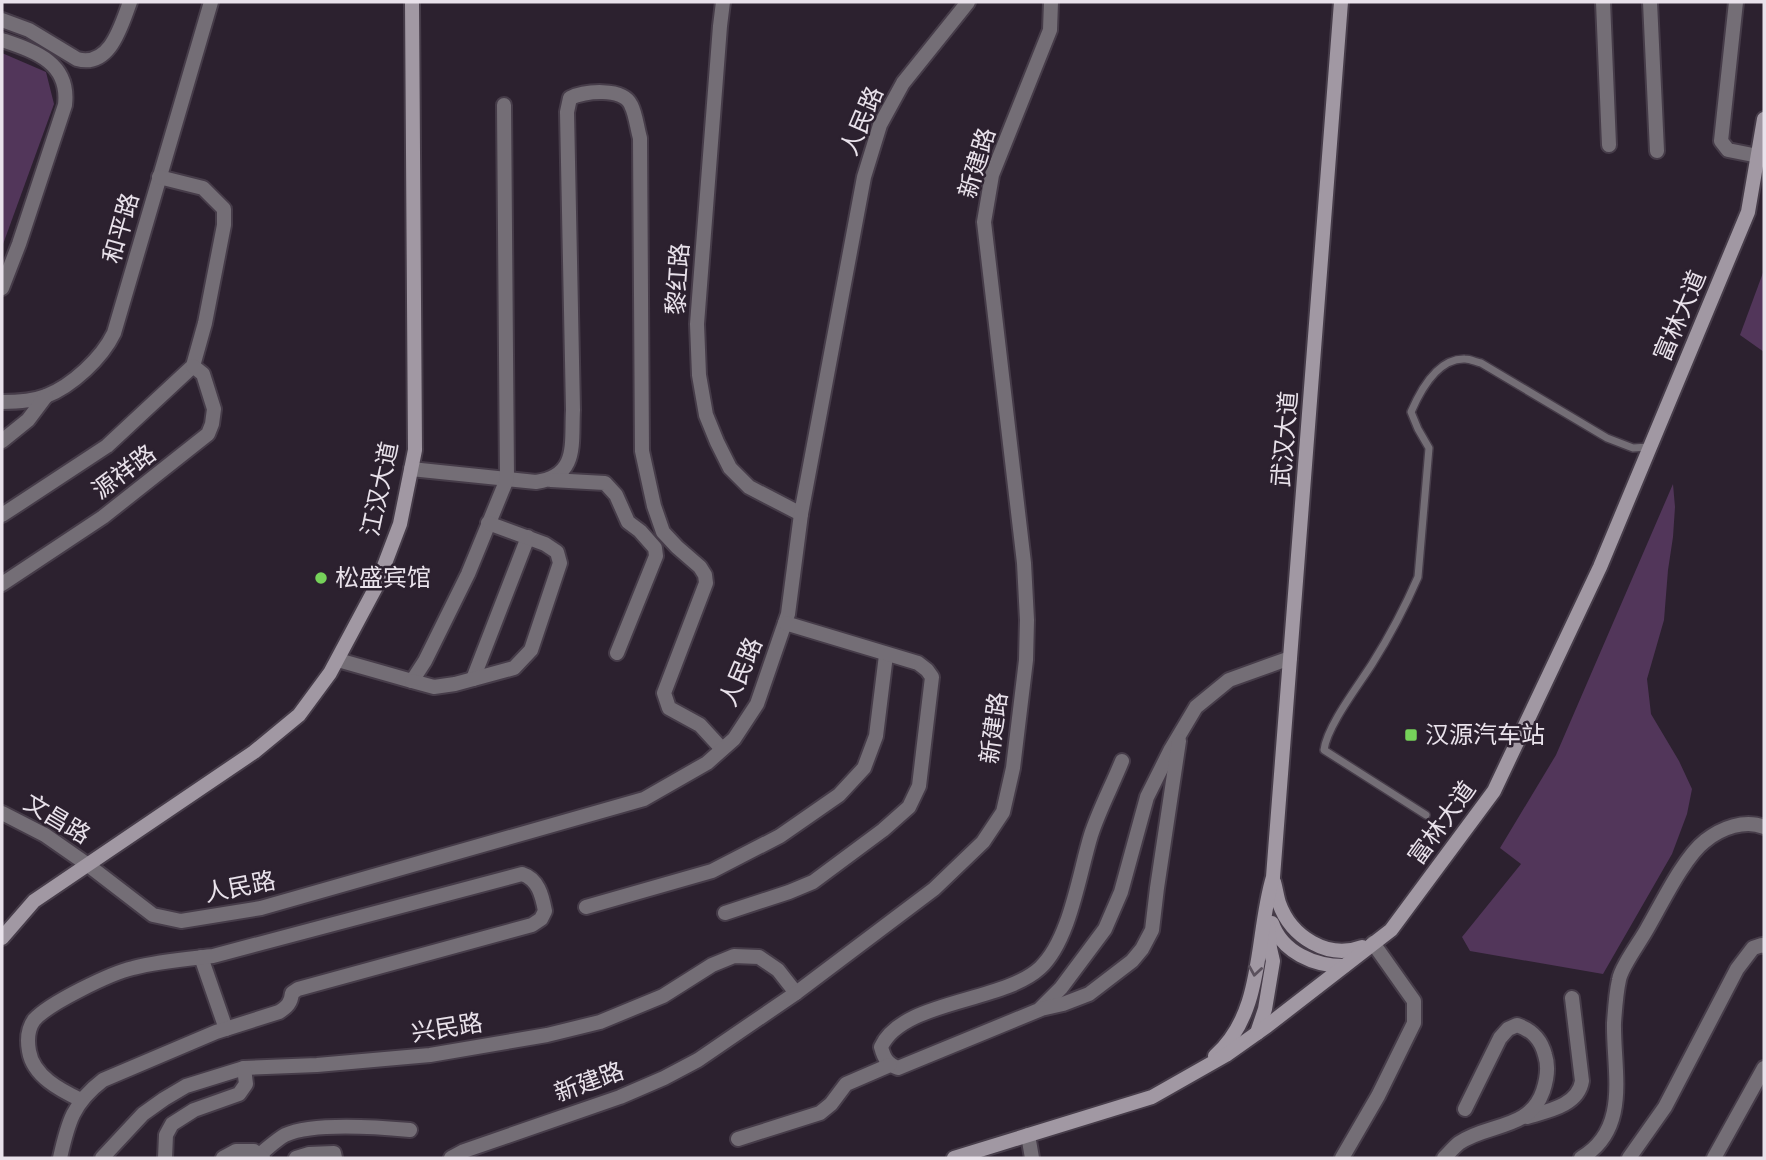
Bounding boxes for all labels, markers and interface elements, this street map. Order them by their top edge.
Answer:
street label: 人民路 [836,83,888,159]
street label: 新建路 [954,125,1000,201]
street label: 和平路 [99,190,143,266]
street label: 黎红路 [663,242,693,316]
street label: 富林大道 [1649,267,1711,365]
street label: 武汉大道 [1268,390,1302,488]
street label: 江汉大道 [357,439,403,539]
street label: 源祥路 [87,440,161,504]
place label: 松盛宾馆 [335,565,431,591]
marker: 松盛宾馆 [313,570,329,586]
street label: 人民路 [715,634,767,710]
street label: 新建路 [976,691,1012,765]
place label: 汉源汽车站 [1425,722,1545,748]
marker: 汉源汽车站 [1403,727,1419,743]
street label: 富林大道 [1403,777,1481,869]
street label: 文昌路 [19,789,95,849]
street label: 人民路 [202,867,278,907]
one-way arrow [1248,965,1263,977]
street label: 兴民路 [409,1010,485,1046]
street label: 新建路 [551,1057,627,1107]

